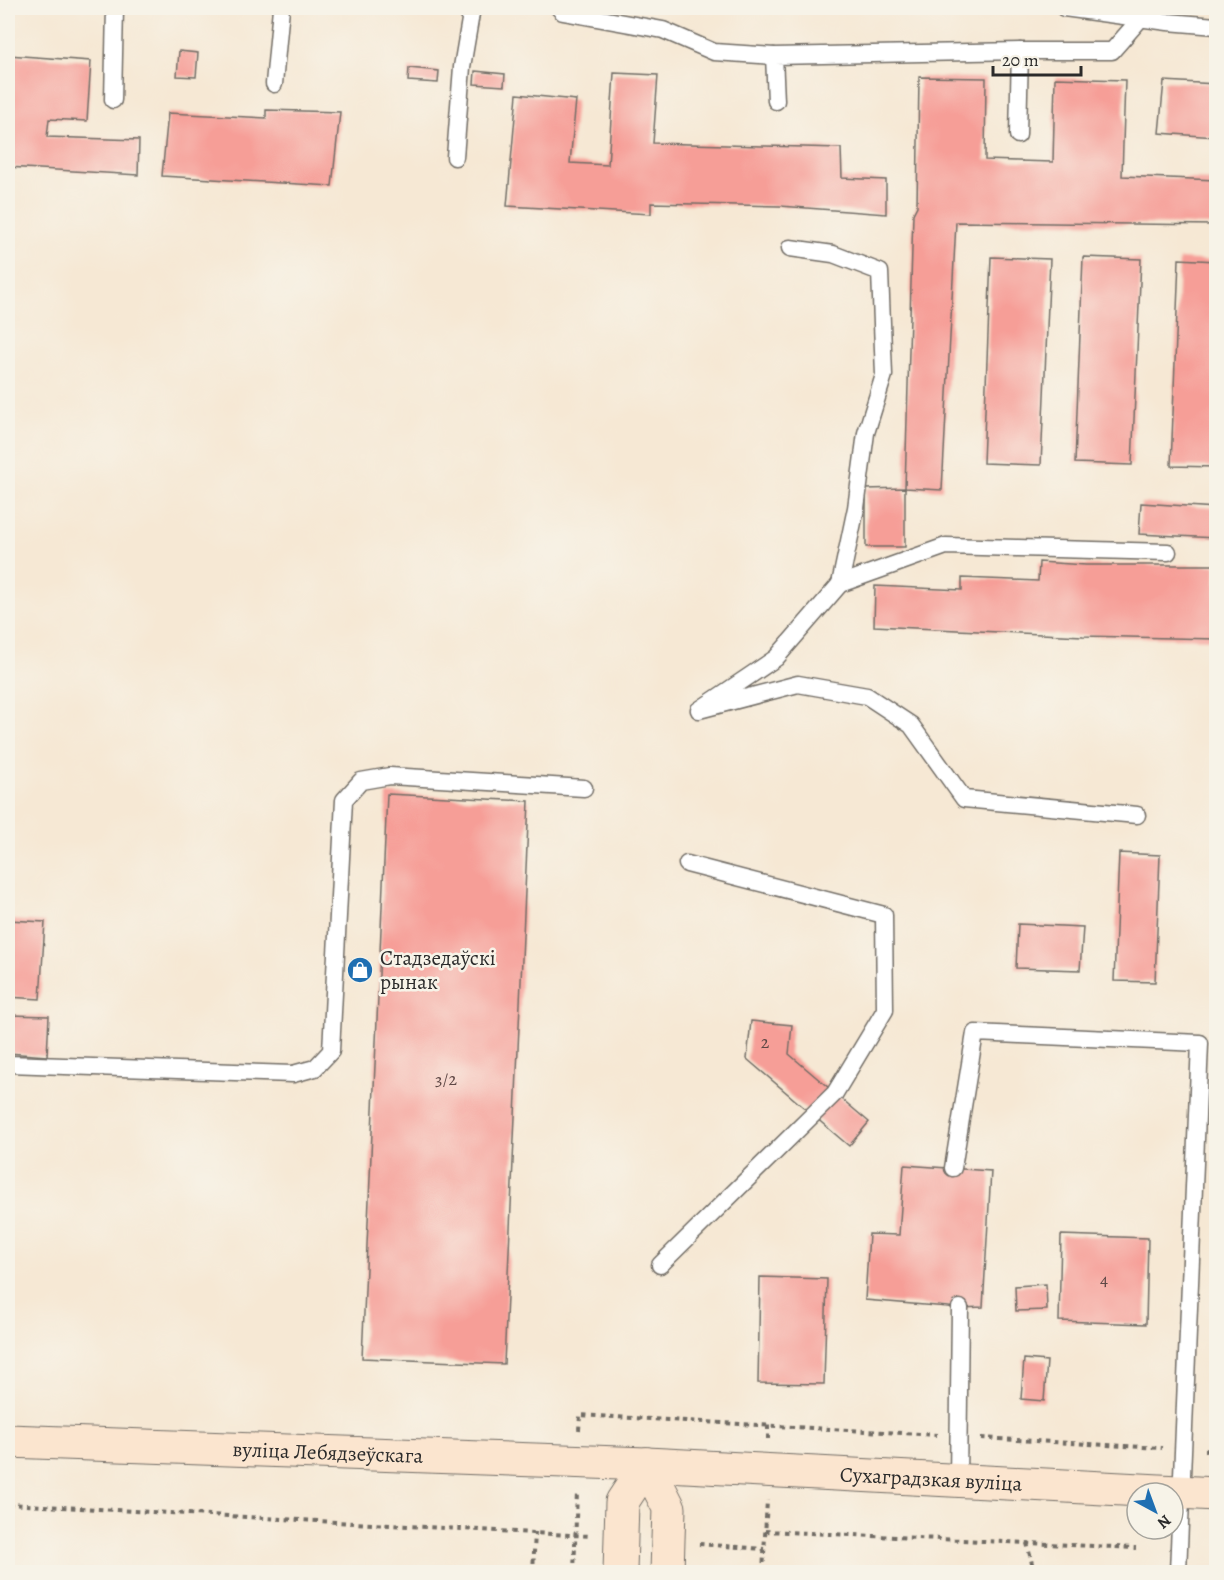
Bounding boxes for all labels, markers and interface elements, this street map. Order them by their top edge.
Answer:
scale bar [993,39,1082,77]
text: 20 m [1002,48,1039,72]
place label: Стадзедаўскі рынак [380,944,496,996]
shop icon: Стадзедаўскі рынак [345,955,375,985]
house number: 2 [761,1030,770,1054]
house number: 3/2 [435,1067,457,1091]
house number: 4 [1100,1267,1108,1291]
street label: вуліца Лебядзеўскага [232,1435,424,1470]
street label: Сухаградзкая вуліца [839,1460,1023,1498]
north arrow [1125,1481,1185,1541]
text: N [1152,1509,1176,1534]

